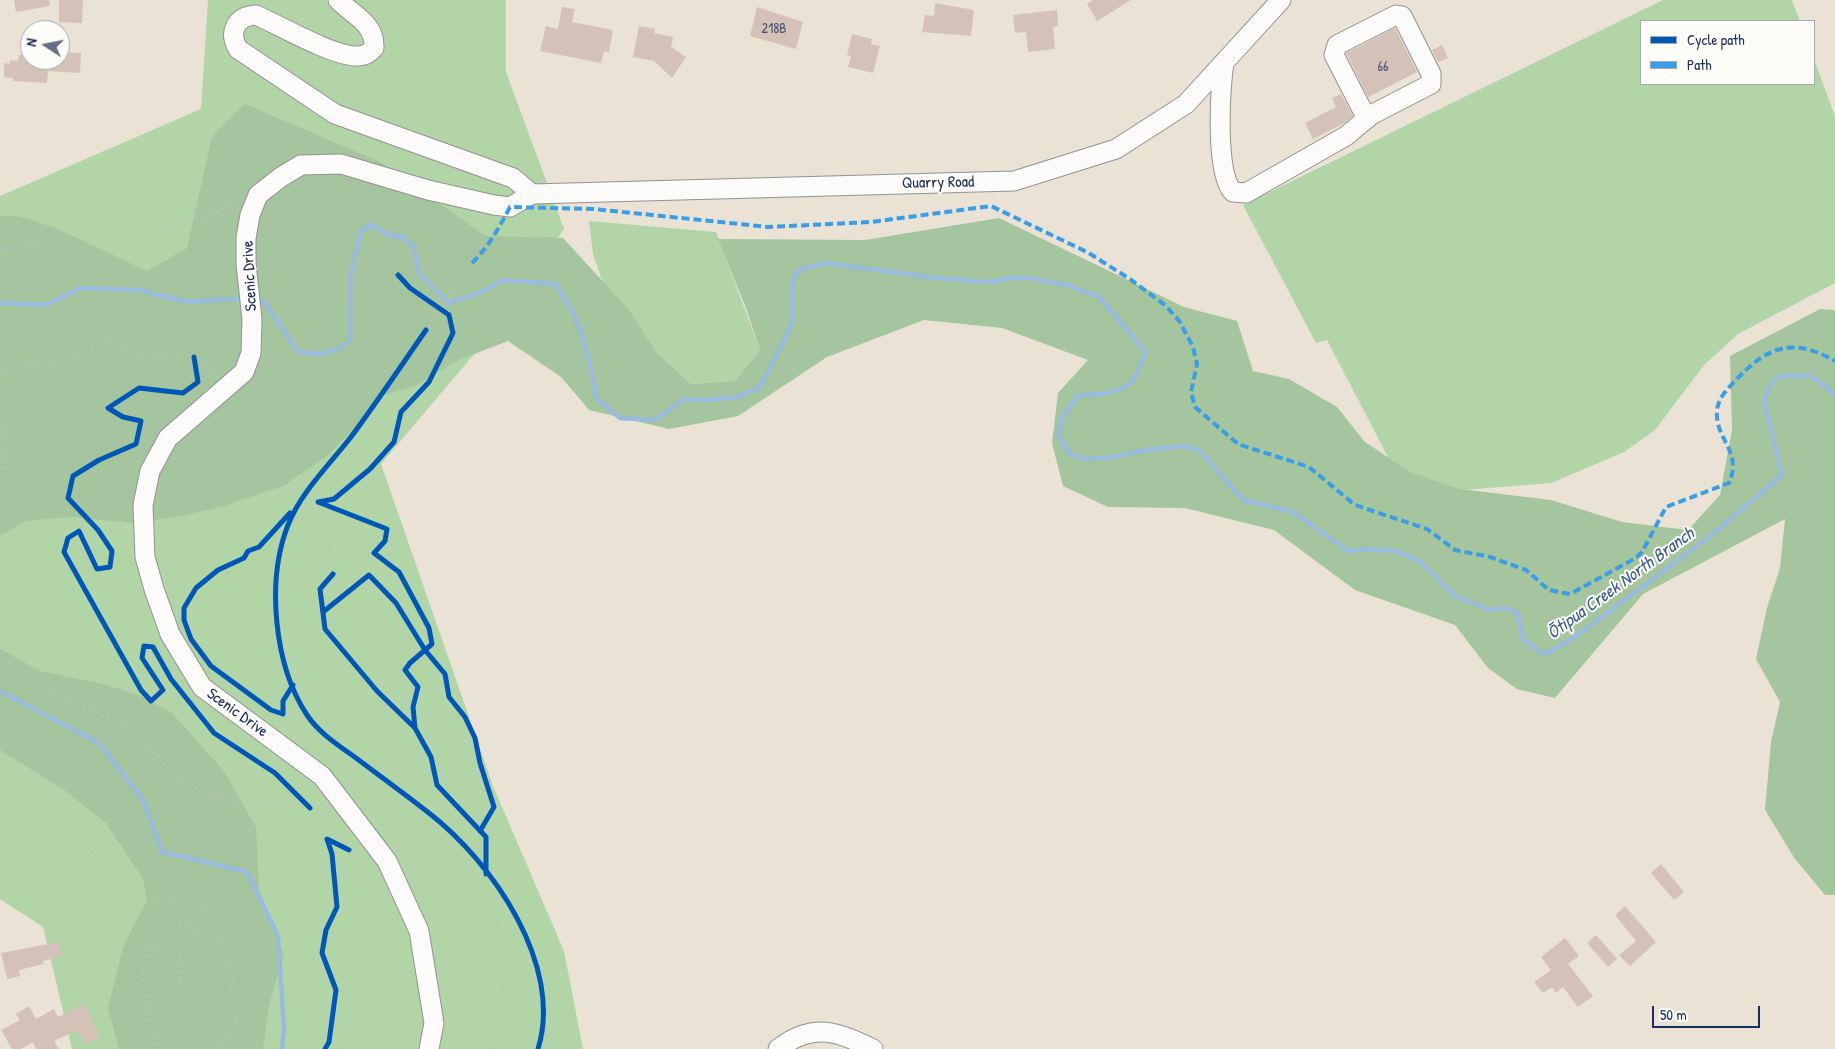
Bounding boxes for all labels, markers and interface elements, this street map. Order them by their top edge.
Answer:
north arrow [20,20,70,70]
legend [1640,20,1815,85]
house number: 218B [762,21,786,37]
text: Cycle path [1687,29,1745,50]
text: N [21,37,41,48]
text: Path [1687,54,1712,75]
house number: 66 [1377,59,1389,75]
street label: Quarry Road [902,173,974,193]
street label: Scenic Drive [239,240,261,312]
water label: Ōtipua Creek North Branch [1543,523,1699,645]
street label: Scenic Drive [203,684,271,742]
scale bar [1655,996,1762,1028]
text: 50 m [1660,1004,1687,1025]

